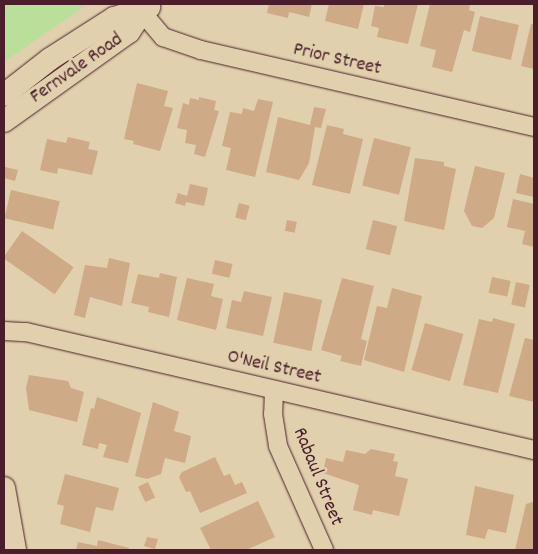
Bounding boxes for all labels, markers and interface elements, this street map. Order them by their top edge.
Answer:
street label: Fernvale Road [26,28,128,110]
street label: Prior Street [291,38,383,82]
street label: O'Neil Street [225,346,323,390]
street label: Rabaul Street [286,424,348,530]

